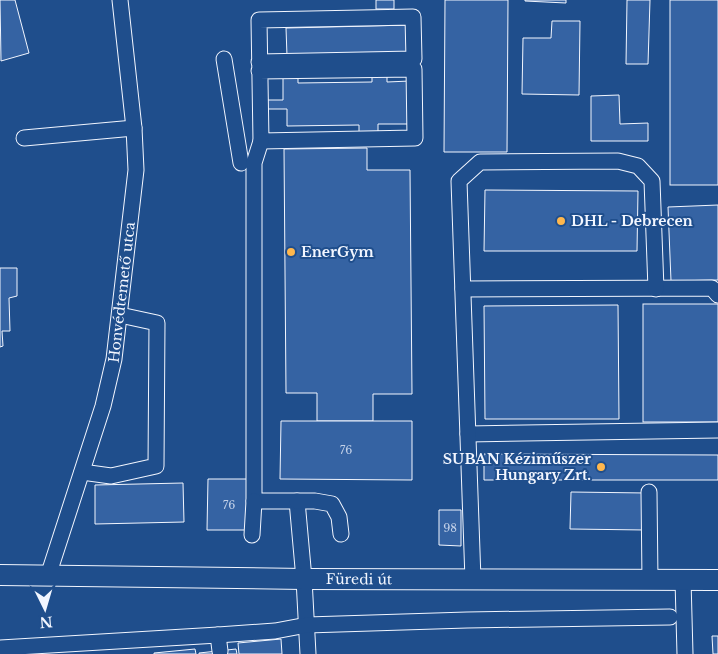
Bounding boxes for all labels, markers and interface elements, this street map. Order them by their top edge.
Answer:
place label: DHL - Debrecen [571,212,693,230]
marker: DHL - Debrecen [555,215,567,227]
street label: Honvédtemető utca [105,221,139,364]
place label: EnerGym [301,243,374,261]
marker: EnerGym [285,246,297,258]
house number: 76 [340,443,352,457]
place label: SUBAN Kéziműszer Hungary Zrt. [443,450,591,484]
marker: SUBAN Kéziműszer Hungary Zrt. [595,461,607,473]
house number: 76 [223,498,235,512]
house number: 98 [443,521,457,535]
street label: Füredi út [326,570,393,588]
north arrow [20,584,70,634]
text: N [39,612,53,631]

